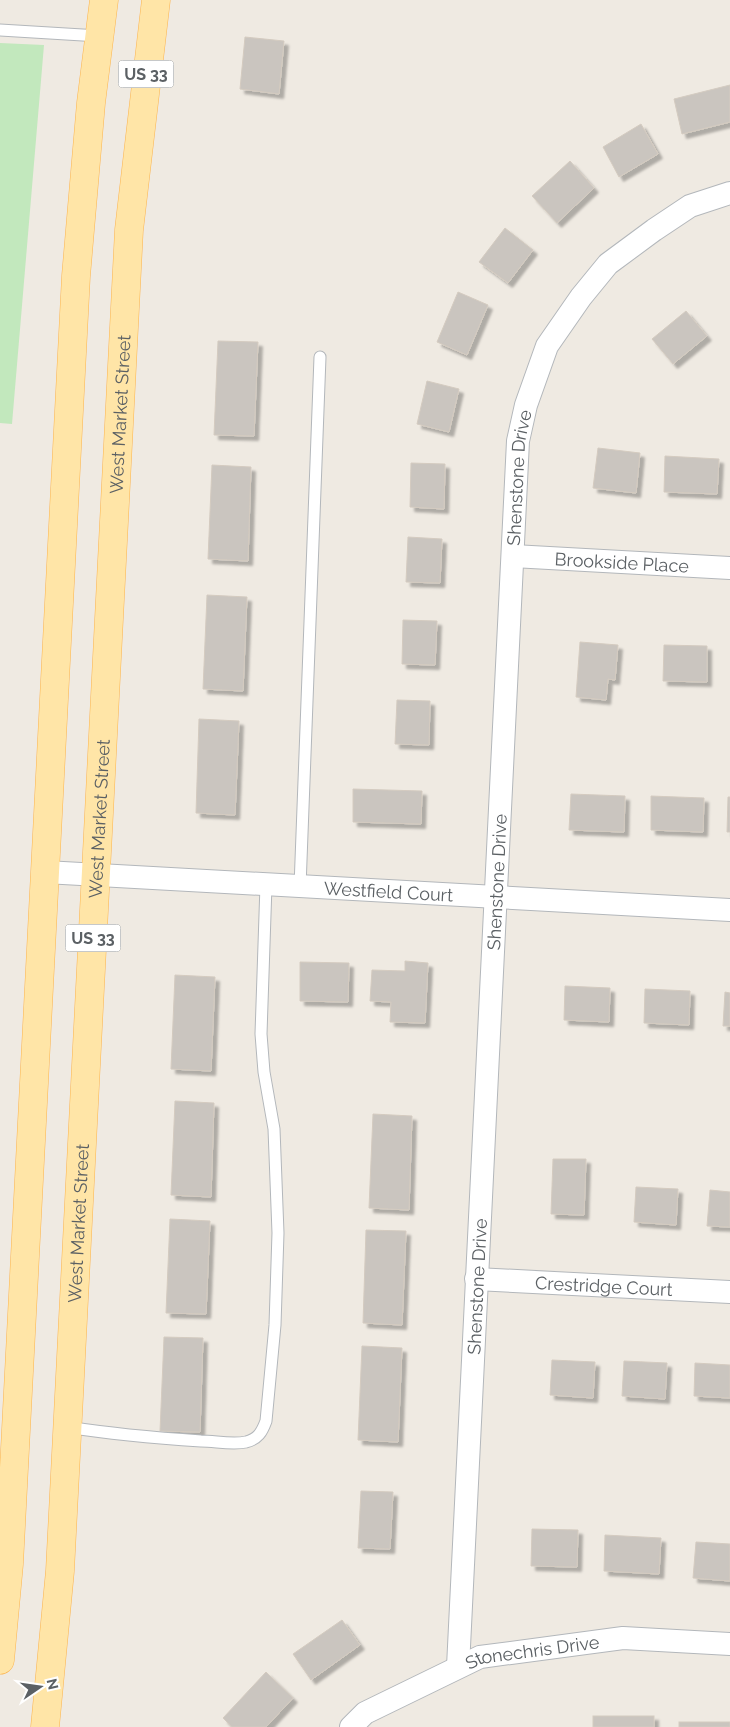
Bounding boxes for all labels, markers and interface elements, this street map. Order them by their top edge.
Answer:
road number: US 33 [118,61,174,88]
street label: West Market Street [105,334,134,494]
street label: Shenstone Drive [502,407,535,546]
street label: Brookside Place [554,548,690,576]
street label: West Market Street [84,739,113,899]
street label: Shenstone Drive [483,813,510,951]
street label: Westfield Court [323,877,454,905]
road number: US 33 [66,924,120,951]
street label: West Market Street [63,1143,92,1303]
street label: Shenstone Drive [463,1217,490,1355]
street label: Crestridge Court [535,1272,673,1300]
street label: Stonechris Drive [462,1631,601,1673]
north arrow [15,1662,65,1712]
text: N [44,1677,62,1691]

